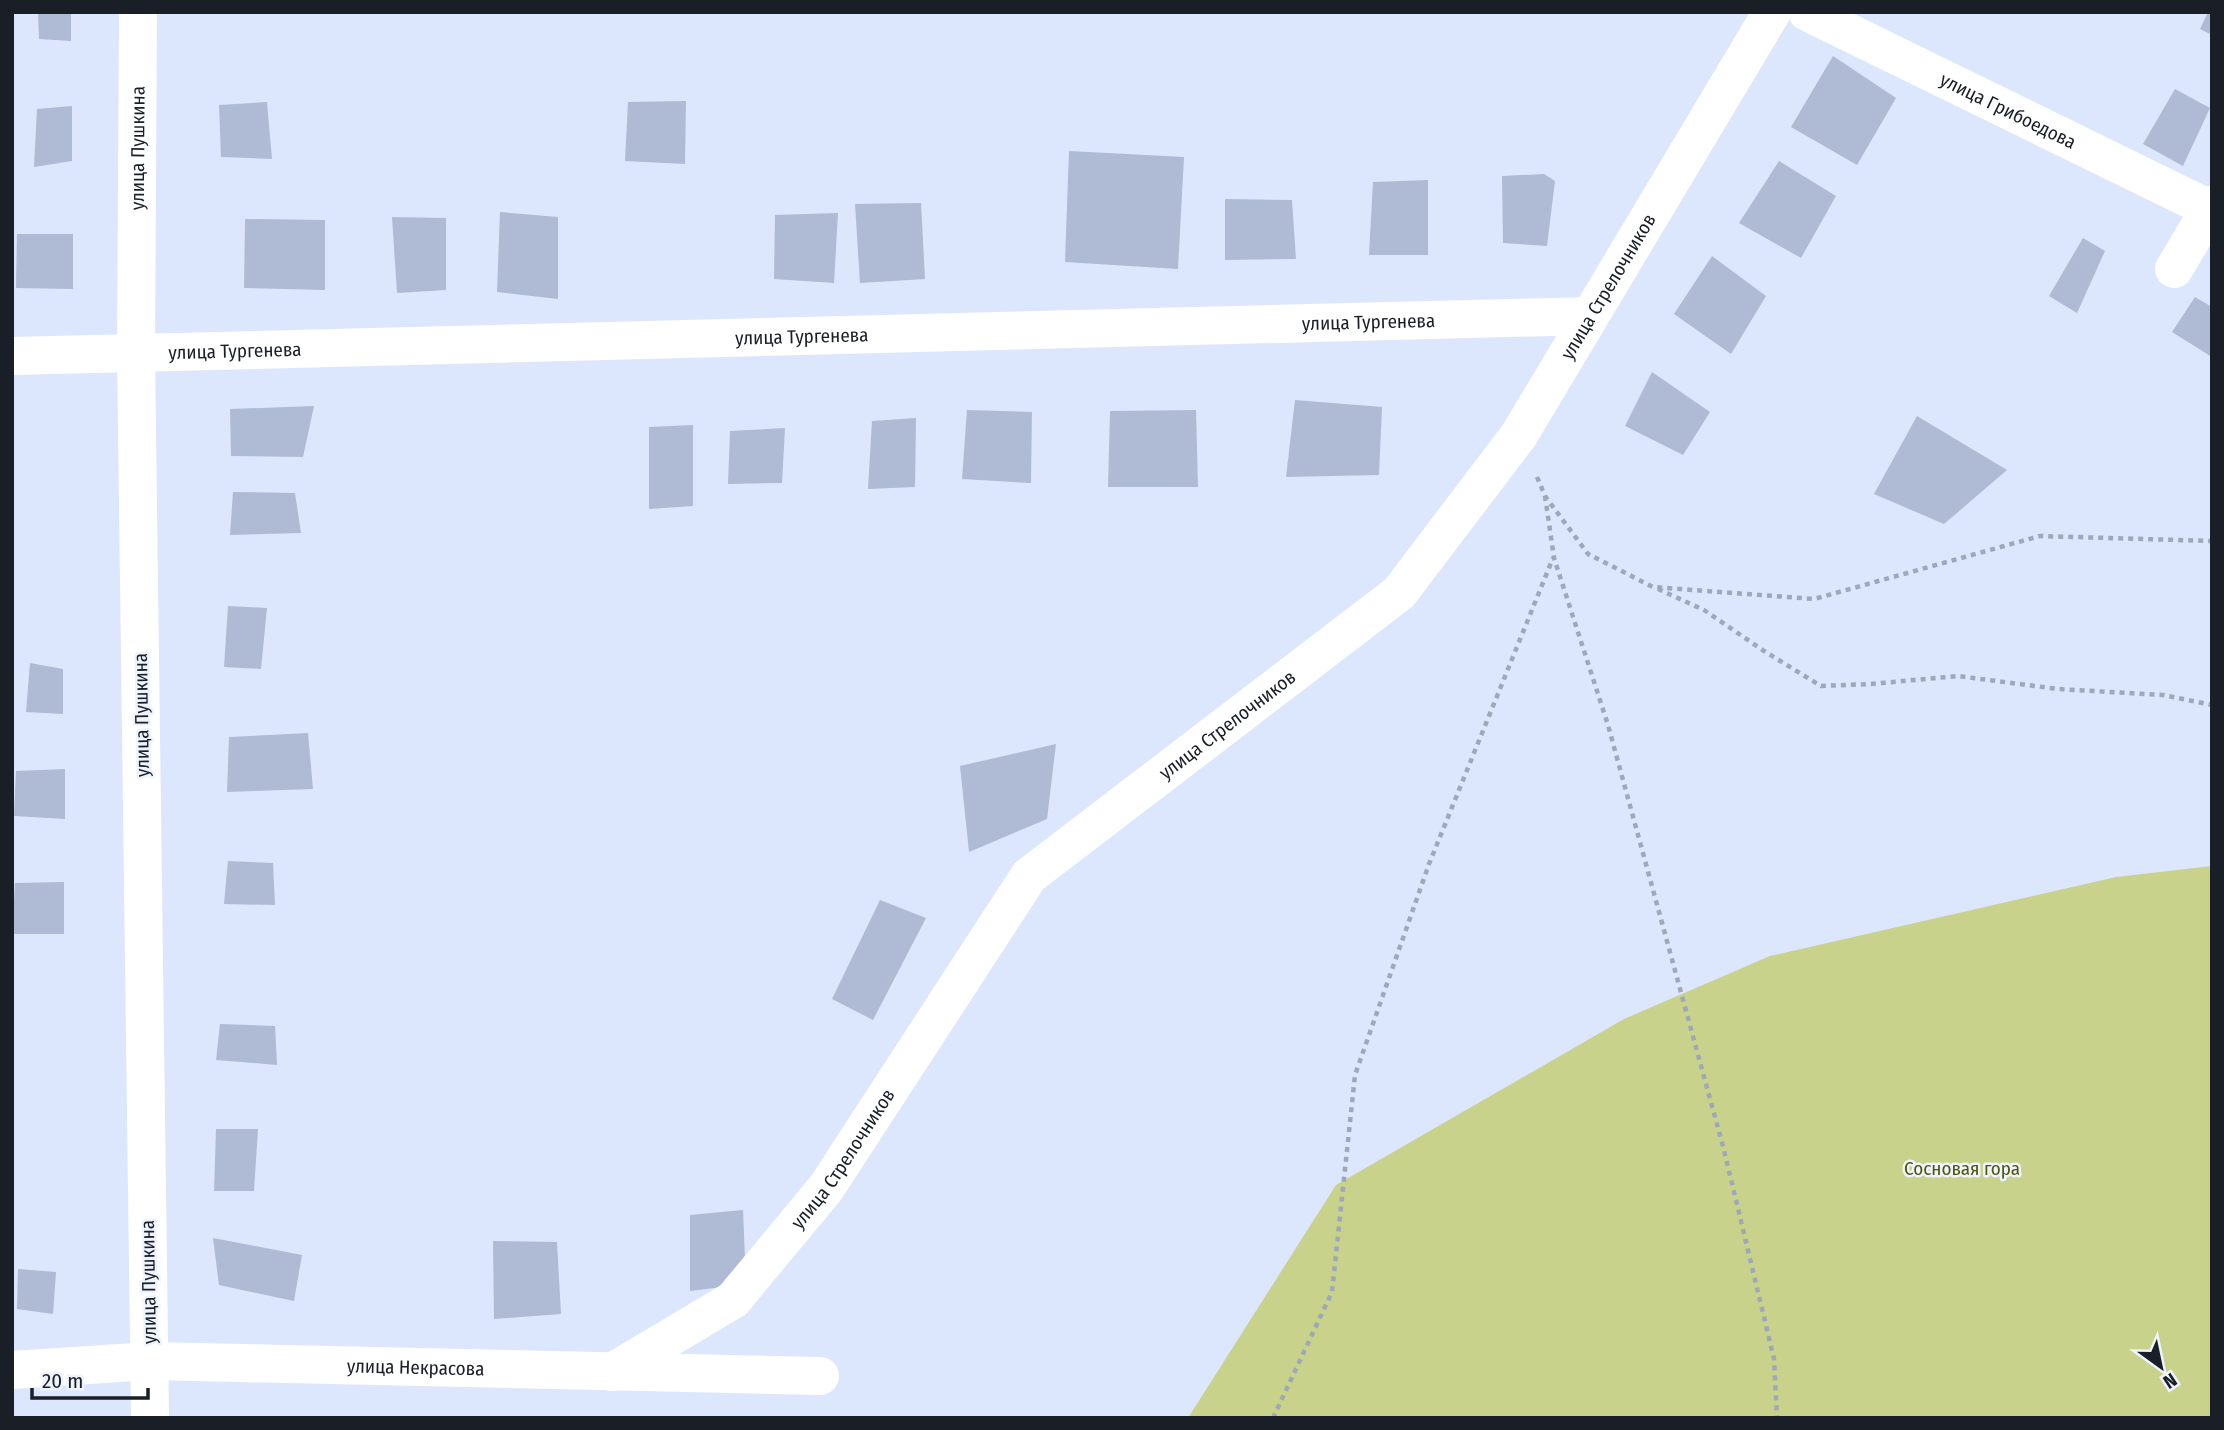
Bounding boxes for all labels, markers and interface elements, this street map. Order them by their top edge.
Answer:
street label: улица Грибоедова [1936,68,2080,154]
street label: улица Пушкина [126,86,150,210]
street label: улица Стрелочников [1556,210,1661,364]
street label: улица Тургенева [1302,309,1435,335]
street label: улица Тургенева [735,323,869,350]
street label: улица Тургенева [168,338,302,364]
street label: улица Пушкина [129,653,154,777]
street label: улица Стрелочников [1155,665,1300,784]
street label: улица Стрелочников [786,1084,900,1234]
park label: Сосновая гора [1904,1157,2020,1180]
street label: улица Пушкина [136,1220,161,1344]
north arrow [2126,1332,2196,1402]
street label: улица Некрасова [347,1354,485,1380]
scale bar [32,1356,147,1400]
text: 20 m [42,1368,83,1394]
text: N [2159,1368,2181,1394]

